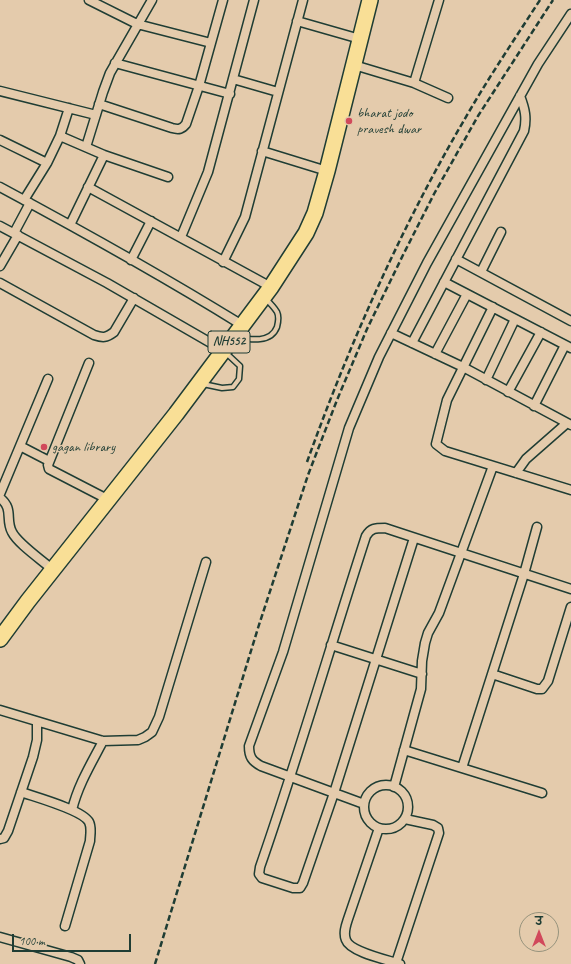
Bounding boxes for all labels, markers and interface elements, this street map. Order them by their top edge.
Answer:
place label: bharat jodo pravesh dwar [357,105,421,138]
marker: bharat jodo pravesh dwar [344,116,354,126]
road number: NH552 [208,331,250,353]
place label: gagan library [52,439,115,455]
marker: gagan library [39,442,49,452]
north arrow [519,912,559,952]
text: उ [535,914,543,928]
scale bar [14,926,133,952]
text: 100 m [19,933,45,949]

